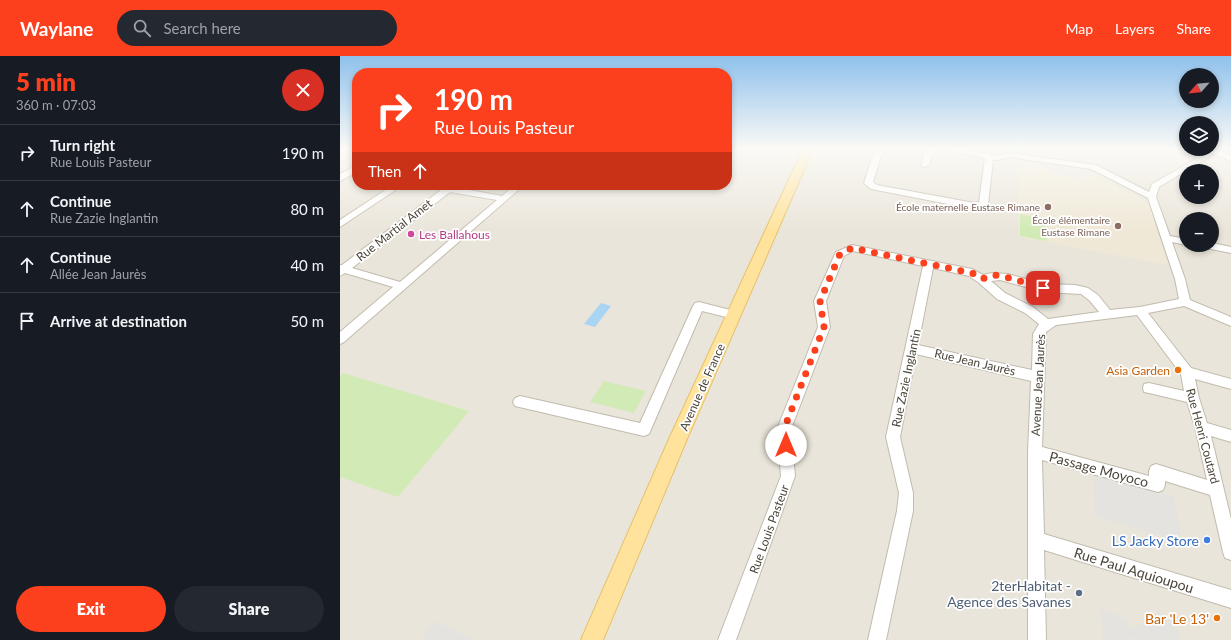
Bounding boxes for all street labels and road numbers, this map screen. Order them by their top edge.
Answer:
street label: Rue Martial Amet [353,195,435,264]
street label: Rue Zazie Inglantin [888,328,924,428]
street label: Avenue Jean Jaurès [1028,334,1048,436]
street label: Avenue de France [676,341,728,433]
street label: Rue Jean Jaurès [933,345,1017,379]
street label: Rue Henri Coutard [1183,387,1223,485]
street label: Passage Moyoco [1047,448,1151,490]
street label: Rue Louis Pasteur [746,482,792,576]
street label: Rue Paul Aquioupou [1072,544,1196,596]

